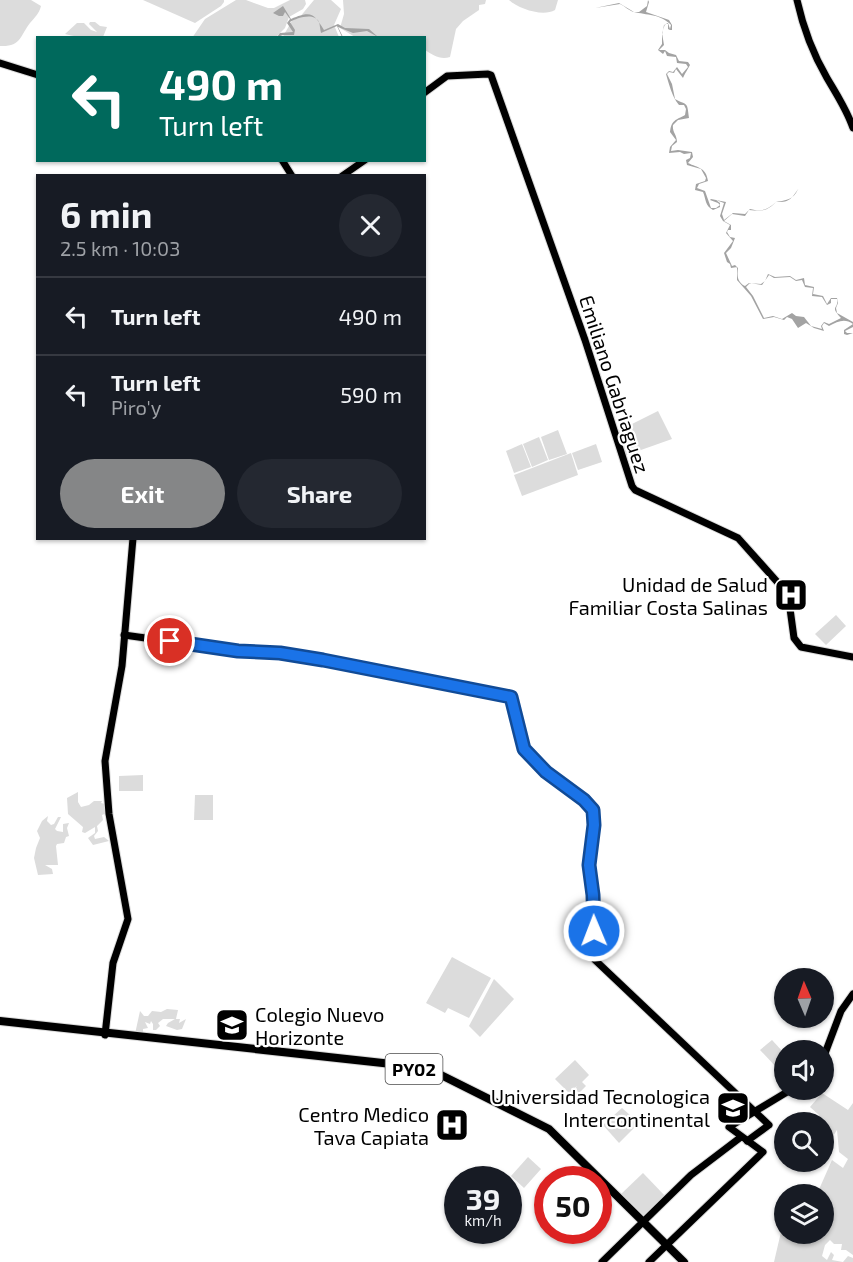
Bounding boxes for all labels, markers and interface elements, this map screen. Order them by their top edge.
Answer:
text: 490 m [159,58,283,108]
icon: left [60,60,138,138]
text: Turn left [159,109,263,141]
text: 6 min [60,192,152,235]
button: close [339,194,402,257]
text: 2.5 km · 10:03 [60,236,180,260]
street label: Emiliano Gabriaguez [575,292,655,476]
icon: left [60,300,93,333]
text: Turn left [111,303,200,329]
text: 490 m [338,303,402,329]
text: Turn left [111,369,200,395]
icon: left [60,378,93,411]
text: 590 m [340,381,402,407]
text: Piro'y [111,395,161,419]
button: Exit [60,459,225,528]
button: Share [237,459,402,528]
place label: Unidad de Salud Familiar Costa Salinas [568,572,768,619]
hospital icon: Unidad de Salud Familiar Costa Salinas [773,577,809,613]
pin [144,615,195,666]
icon: arrive [153,624,186,657]
position arrow [562,899,626,963]
north arrow [774,968,834,1028]
map controls [774,968,834,1244]
place label: Colegio Nuevo Horizonte [255,1002,384,1049]
school or university icon: Colegio Nuevo Horizonte [214,1007,250,1043]
button: sound [774,1040,834,1100]
road number: PY02 [386,1054,442,1084]
place label: Universidad Tecnologica Intercontinental [491,1084,710,1131]
school or university icon: Universidad Tecnologica Intercontinental [715,1090,751,1126]
place label: Centro Medico Tava Capiata [298,1102,429,1149]
hospital icon: Centro Medico Tava Capiata [434,1107,470,1143]
button: search [774,1112,834,1172]
speed limit sign: 50 [534,1166,612,1244]
text: 39 [466,1180,500,1216]
button: layers [774,1184,834,1244]
text: km/h [464,1211,502,1229]

